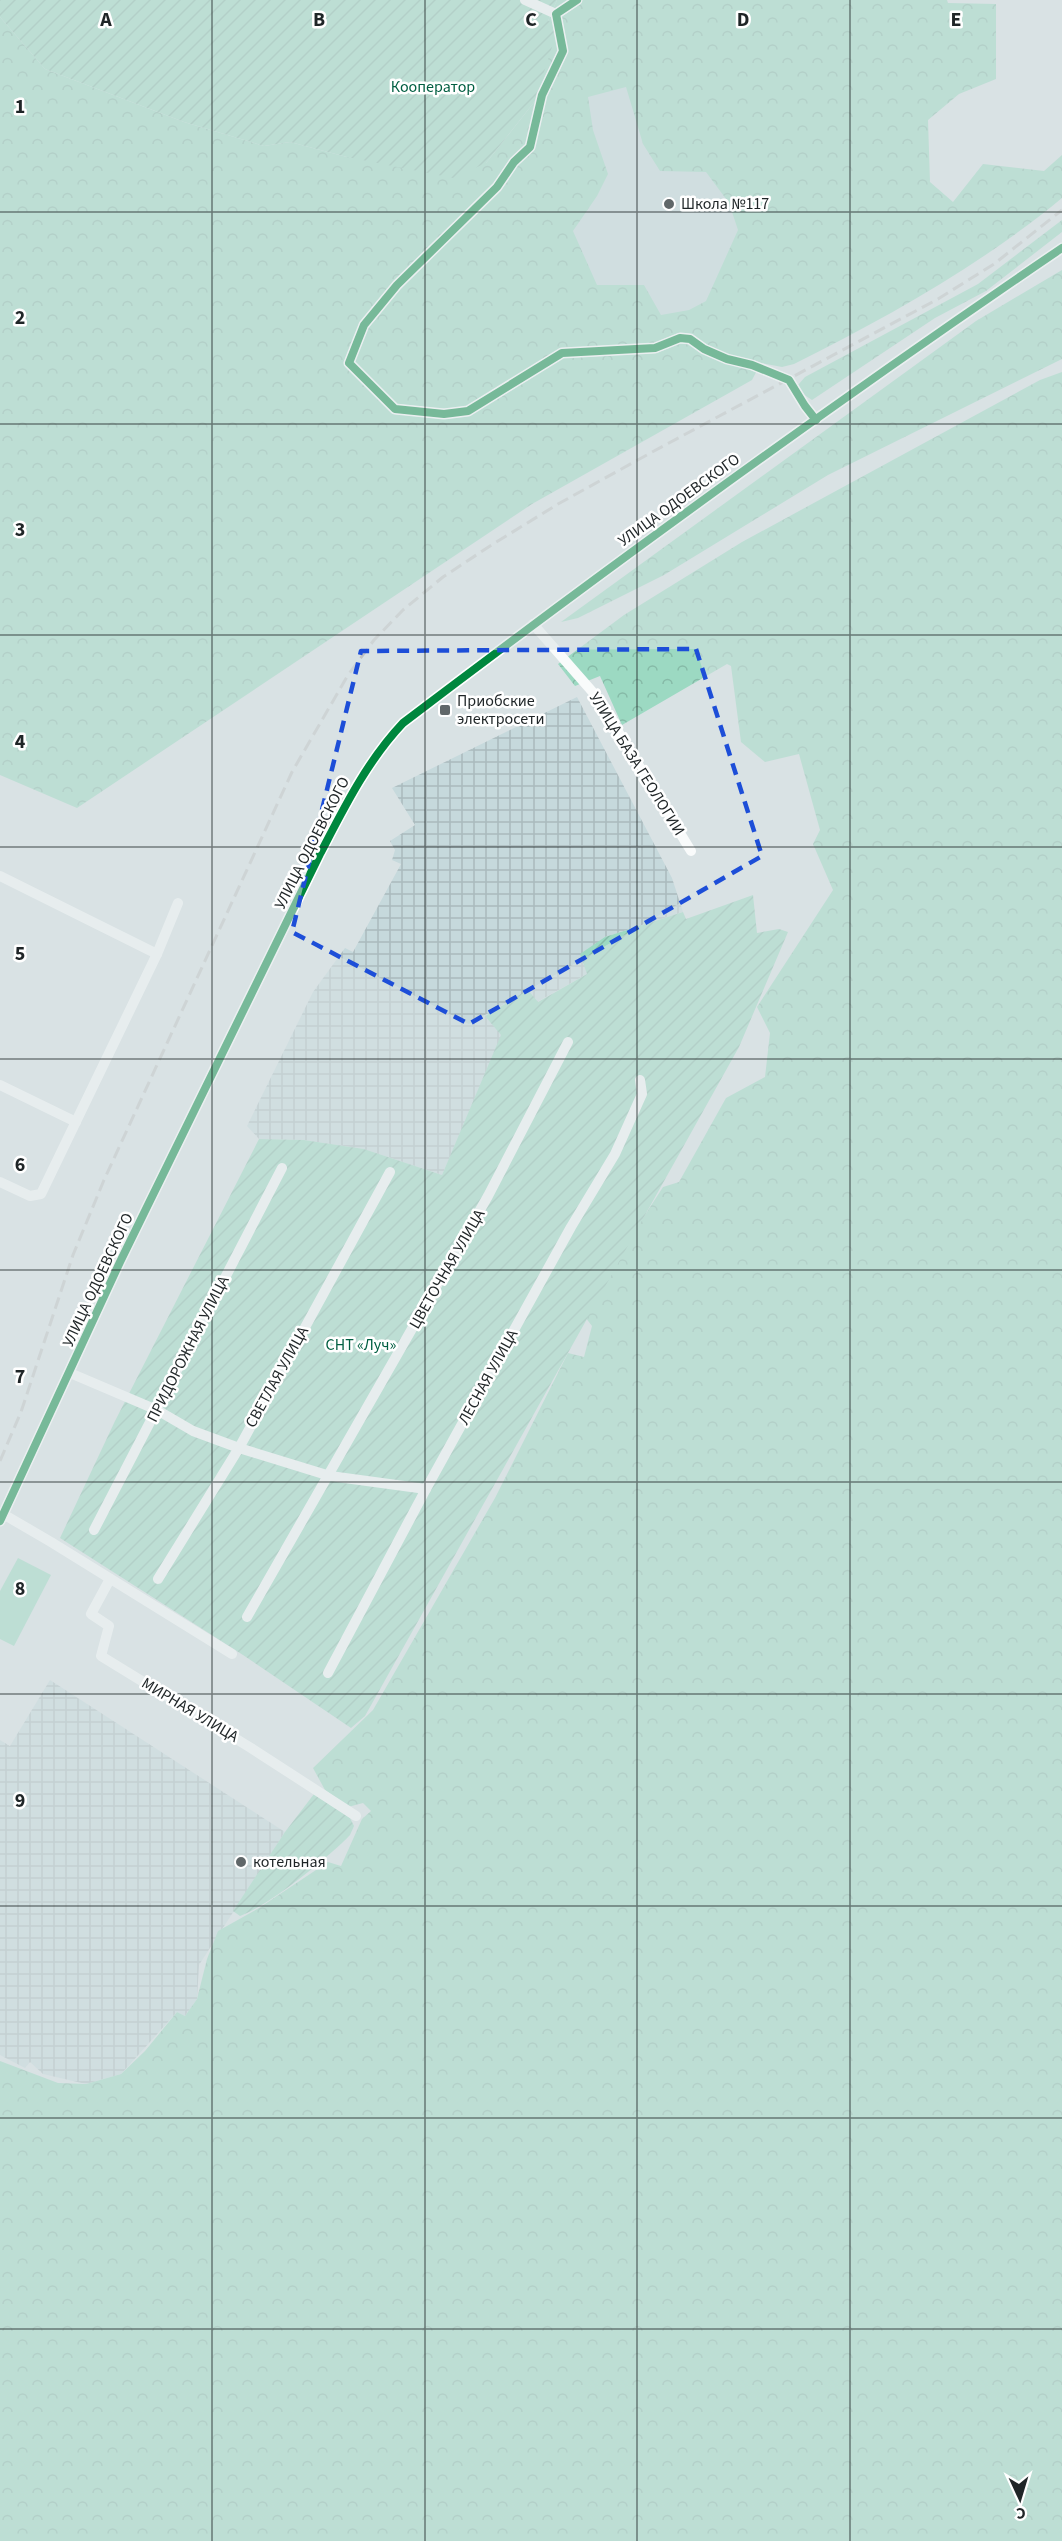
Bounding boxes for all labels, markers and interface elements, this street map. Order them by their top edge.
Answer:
text: A [99,6,112,34]
text: B [313,6,325,34]
text: C [525,6,537,34]
text: D [737,6,749,34]
text: E [951,6,961,34]
park label: Кооператор [391,76,475,98]
text: 1 [15,93,25,121]
place label: Школа №117 [681,193,769,215]
marker: Школа №117 [662,197,676,211]
text: 2 [15,304,25,332]
street label: УЛИЦА ОДОЕВСКОГО [614,448,744,552]
text: 3 [15,516,25,544]
street label: УЛИЦА БАЗА ГЕОЛОГИИ [584,688,690,840]
place label: Приобские электросети [457,690,544,730]
marker: Приобские электросети [438,703,452,717]
text: 4 [15,728,26,756]
street label: УЛИЦА ОДОЕВСКОГО [269,773,355,913]
text: 5 [15,940,25,968]
text: 6 [15,1151,25,1179]
street label: ЦВЕТОЧНАЯ УЛИЦА [404,1205,490,1333]
street label: УЛИЦА ОДОЕВСКОГО [57,1209,139,1351]
street label: ПРИДОРОЖНАЯ УЛИЦА [141,1272,235,1426]
street label: СВЕТЛАЯ УЛИЦА [240,1322,314,1432]
street label: ЛЕСНАЯ УЛИЦА [453,1325,523,1429]
park label: СНТ «Луч» [326,1334,397,1356]
text: 7 [15,1363,25,1391]
text: 8 [15,1575,25,1603]
street label: МИРНАЯ УЛИЦА [137,1672,243,1748]
text: 9 [15,1787,25,1815]
place label: котельная [253,1851,326,1873]
marker: котельная [234,1855,248,1869]
north arrow [990,2469,1050,2529]
text: С [1016,2502,1026,2524]

